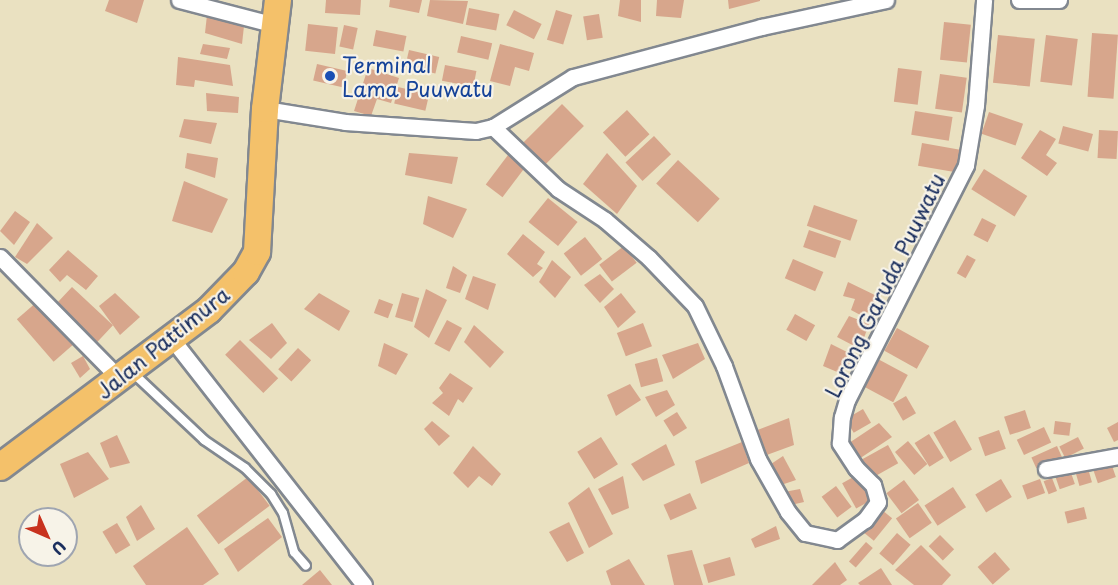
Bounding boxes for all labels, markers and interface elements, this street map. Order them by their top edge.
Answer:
place label: Terminal Lama Puuwatu [342,51,493,101]
marker: Terminal Lama Puuwatu [323,69,337,83]
street label: Lorong Garuda Puuwatu [819,169,949,401]
street label: Jalan Pattimura [90,280,234,404]
north arrow [18,507,78,567]
text: U [47,536,72,561]

